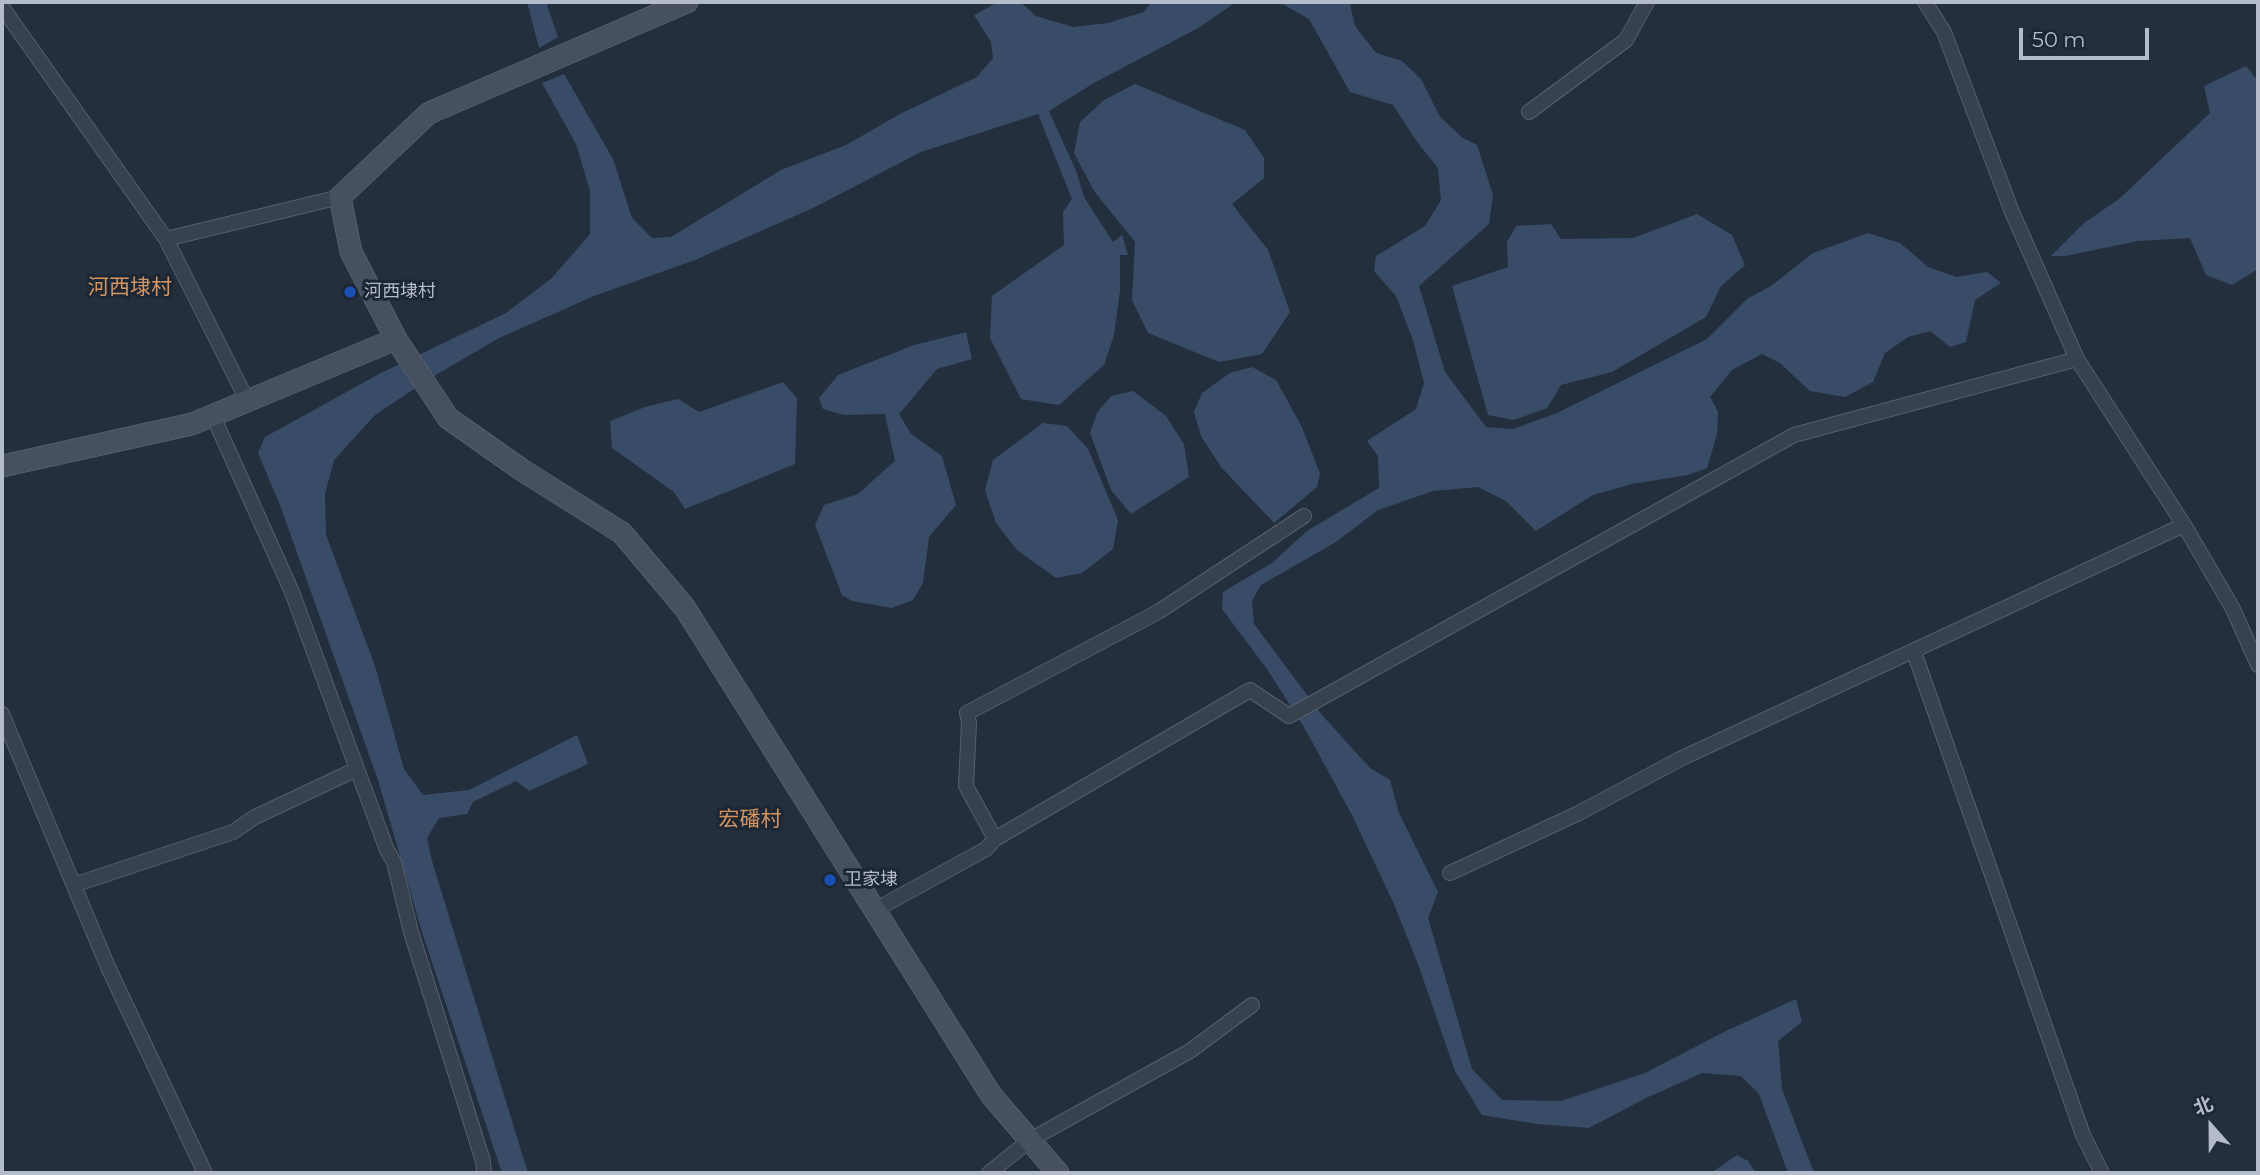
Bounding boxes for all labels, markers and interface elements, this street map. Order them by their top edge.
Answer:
scale bar [2022,14,2152,58]
text: 50 m [2032,27,2086,52]
district label: 河西埭村 [88,275,172,301]
place label: 河西埭村 [364,281,436,303]
marker: 河西埭村 [342,284,358,300]
district label: 宏磻村 [719,807,781,833]
place label: 卫家埭 [844,869,898,891]
marker: 卫家埭 [822,872,838,888]
north arrow [2176,1091,2246,1161]
text: 北 [2190,1092,2216,1120]

